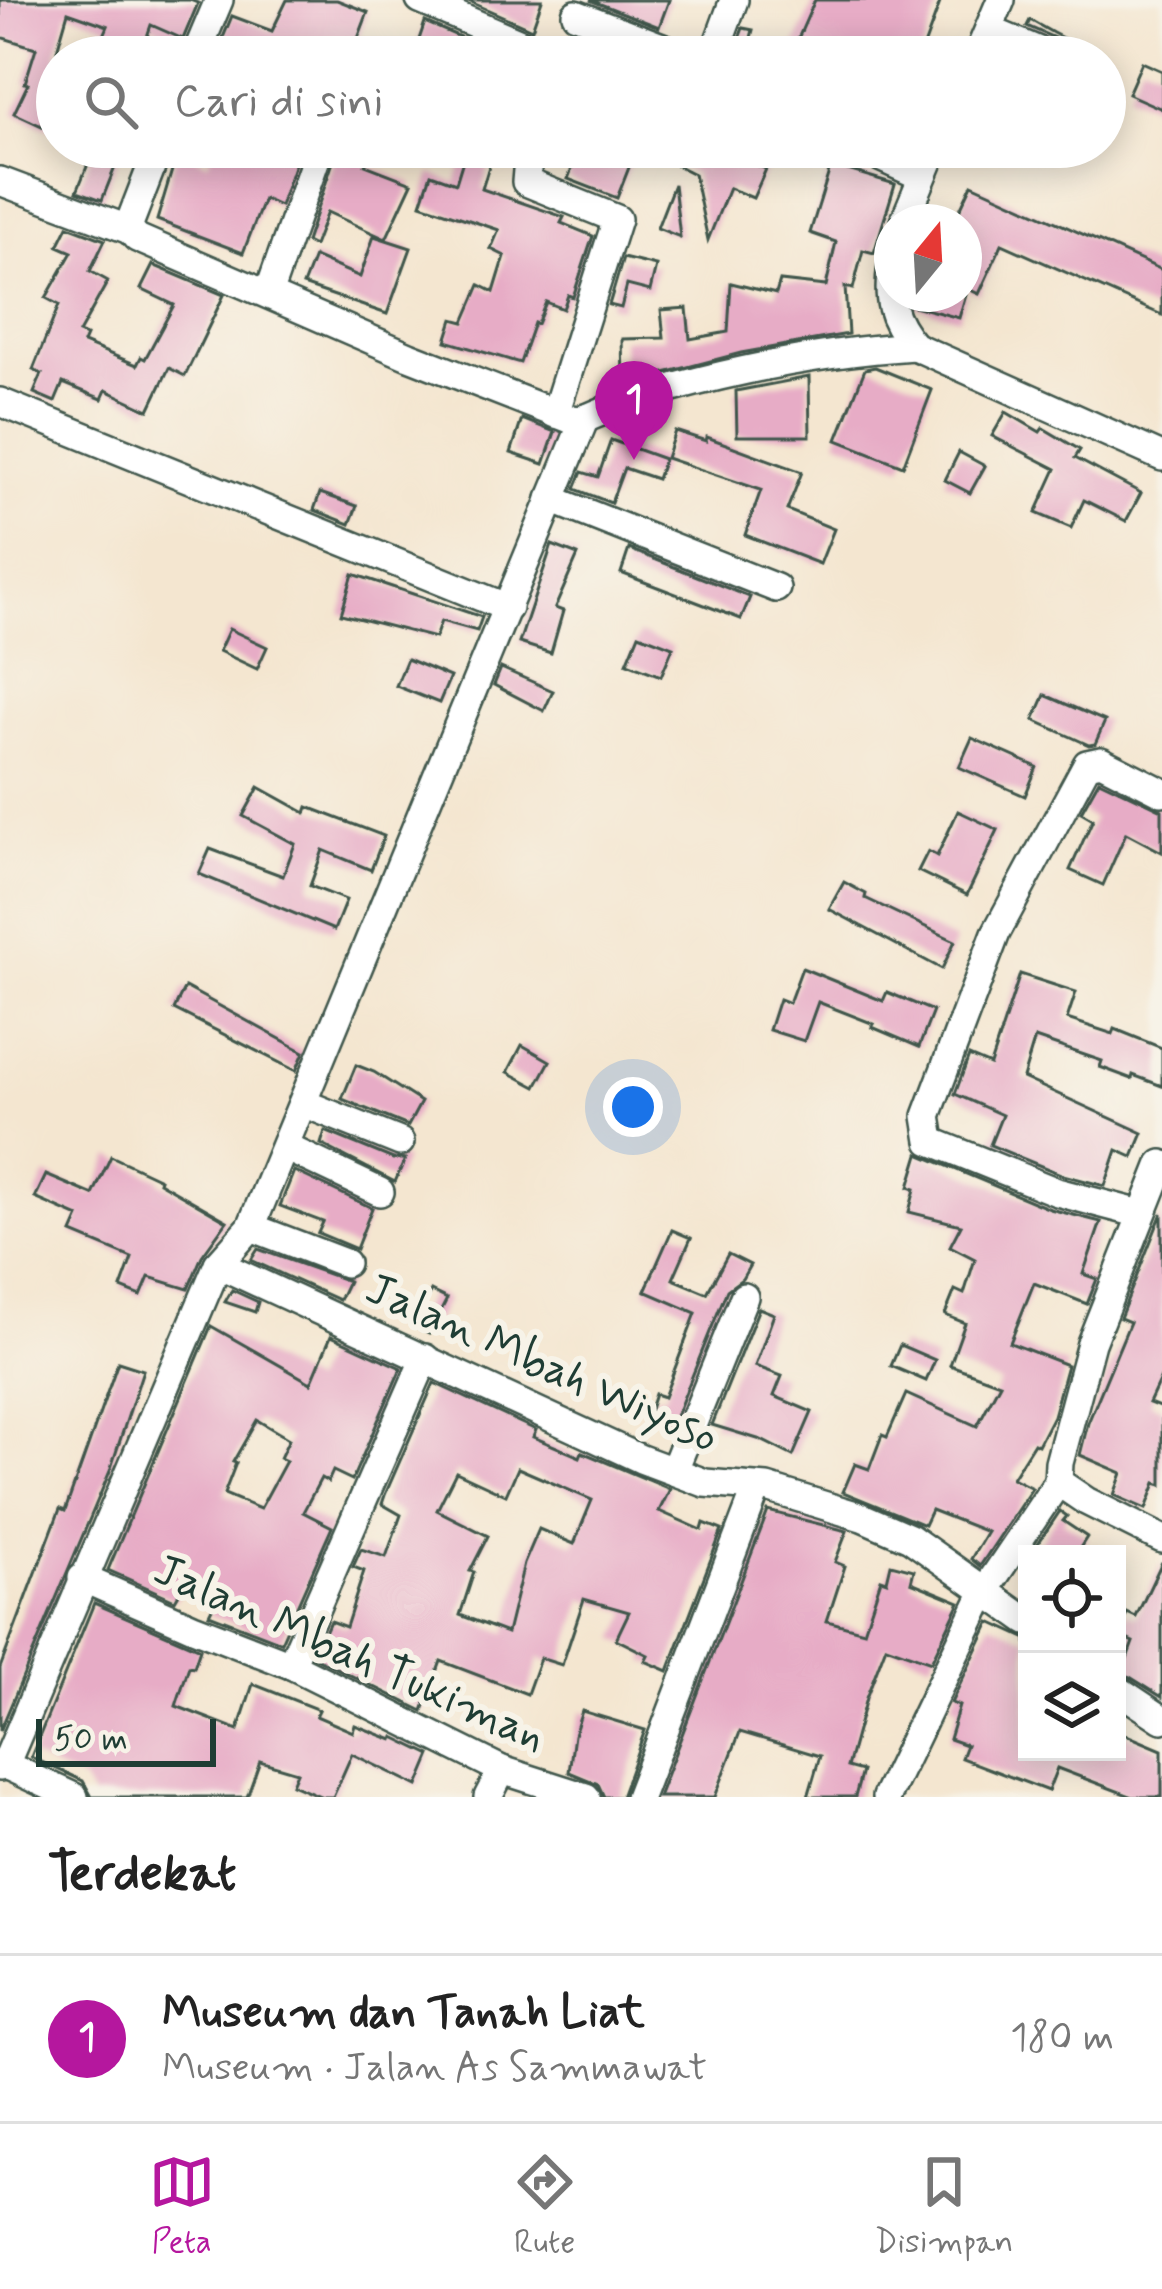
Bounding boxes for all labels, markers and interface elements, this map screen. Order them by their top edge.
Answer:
search box [36,36,1126,168]
icon: search [78,69,144,135]
text: Cari di sini [174,73,383,132]
north arrow [874,204,982,312]
pin: 1 [595,361,673,460]
your location [603,1077,663,1137]
street label: Jalan Mbah Wiyoso [356,1260,727,1468]
street label: Jalan Mbah Tukiman [144,1541,555,1767]
map controls [1018,1545,1126,1761]
button: locate [1018,1545,1126,1653]
button: layers [1018,1653,1126,1761]
scale bar [36,1713,216,1766]
text: 50 m [54,1718,128,1762]
text: Terdekat [48,1842,236,1908]
text: Museum dan Tanah Liat [162,1984,645,2043]
text: 1 [78,2013,96,2064]
text: 180 m [1010,2013,1114,2064]
text: Museum · Jalan As Sammawat [162,2043,707,2094]
tab: Peta [149,2149,215,2265]
tab: Rute [512,2149,578,2265]
tab: Disimpan [875,2149,1013,2265]

